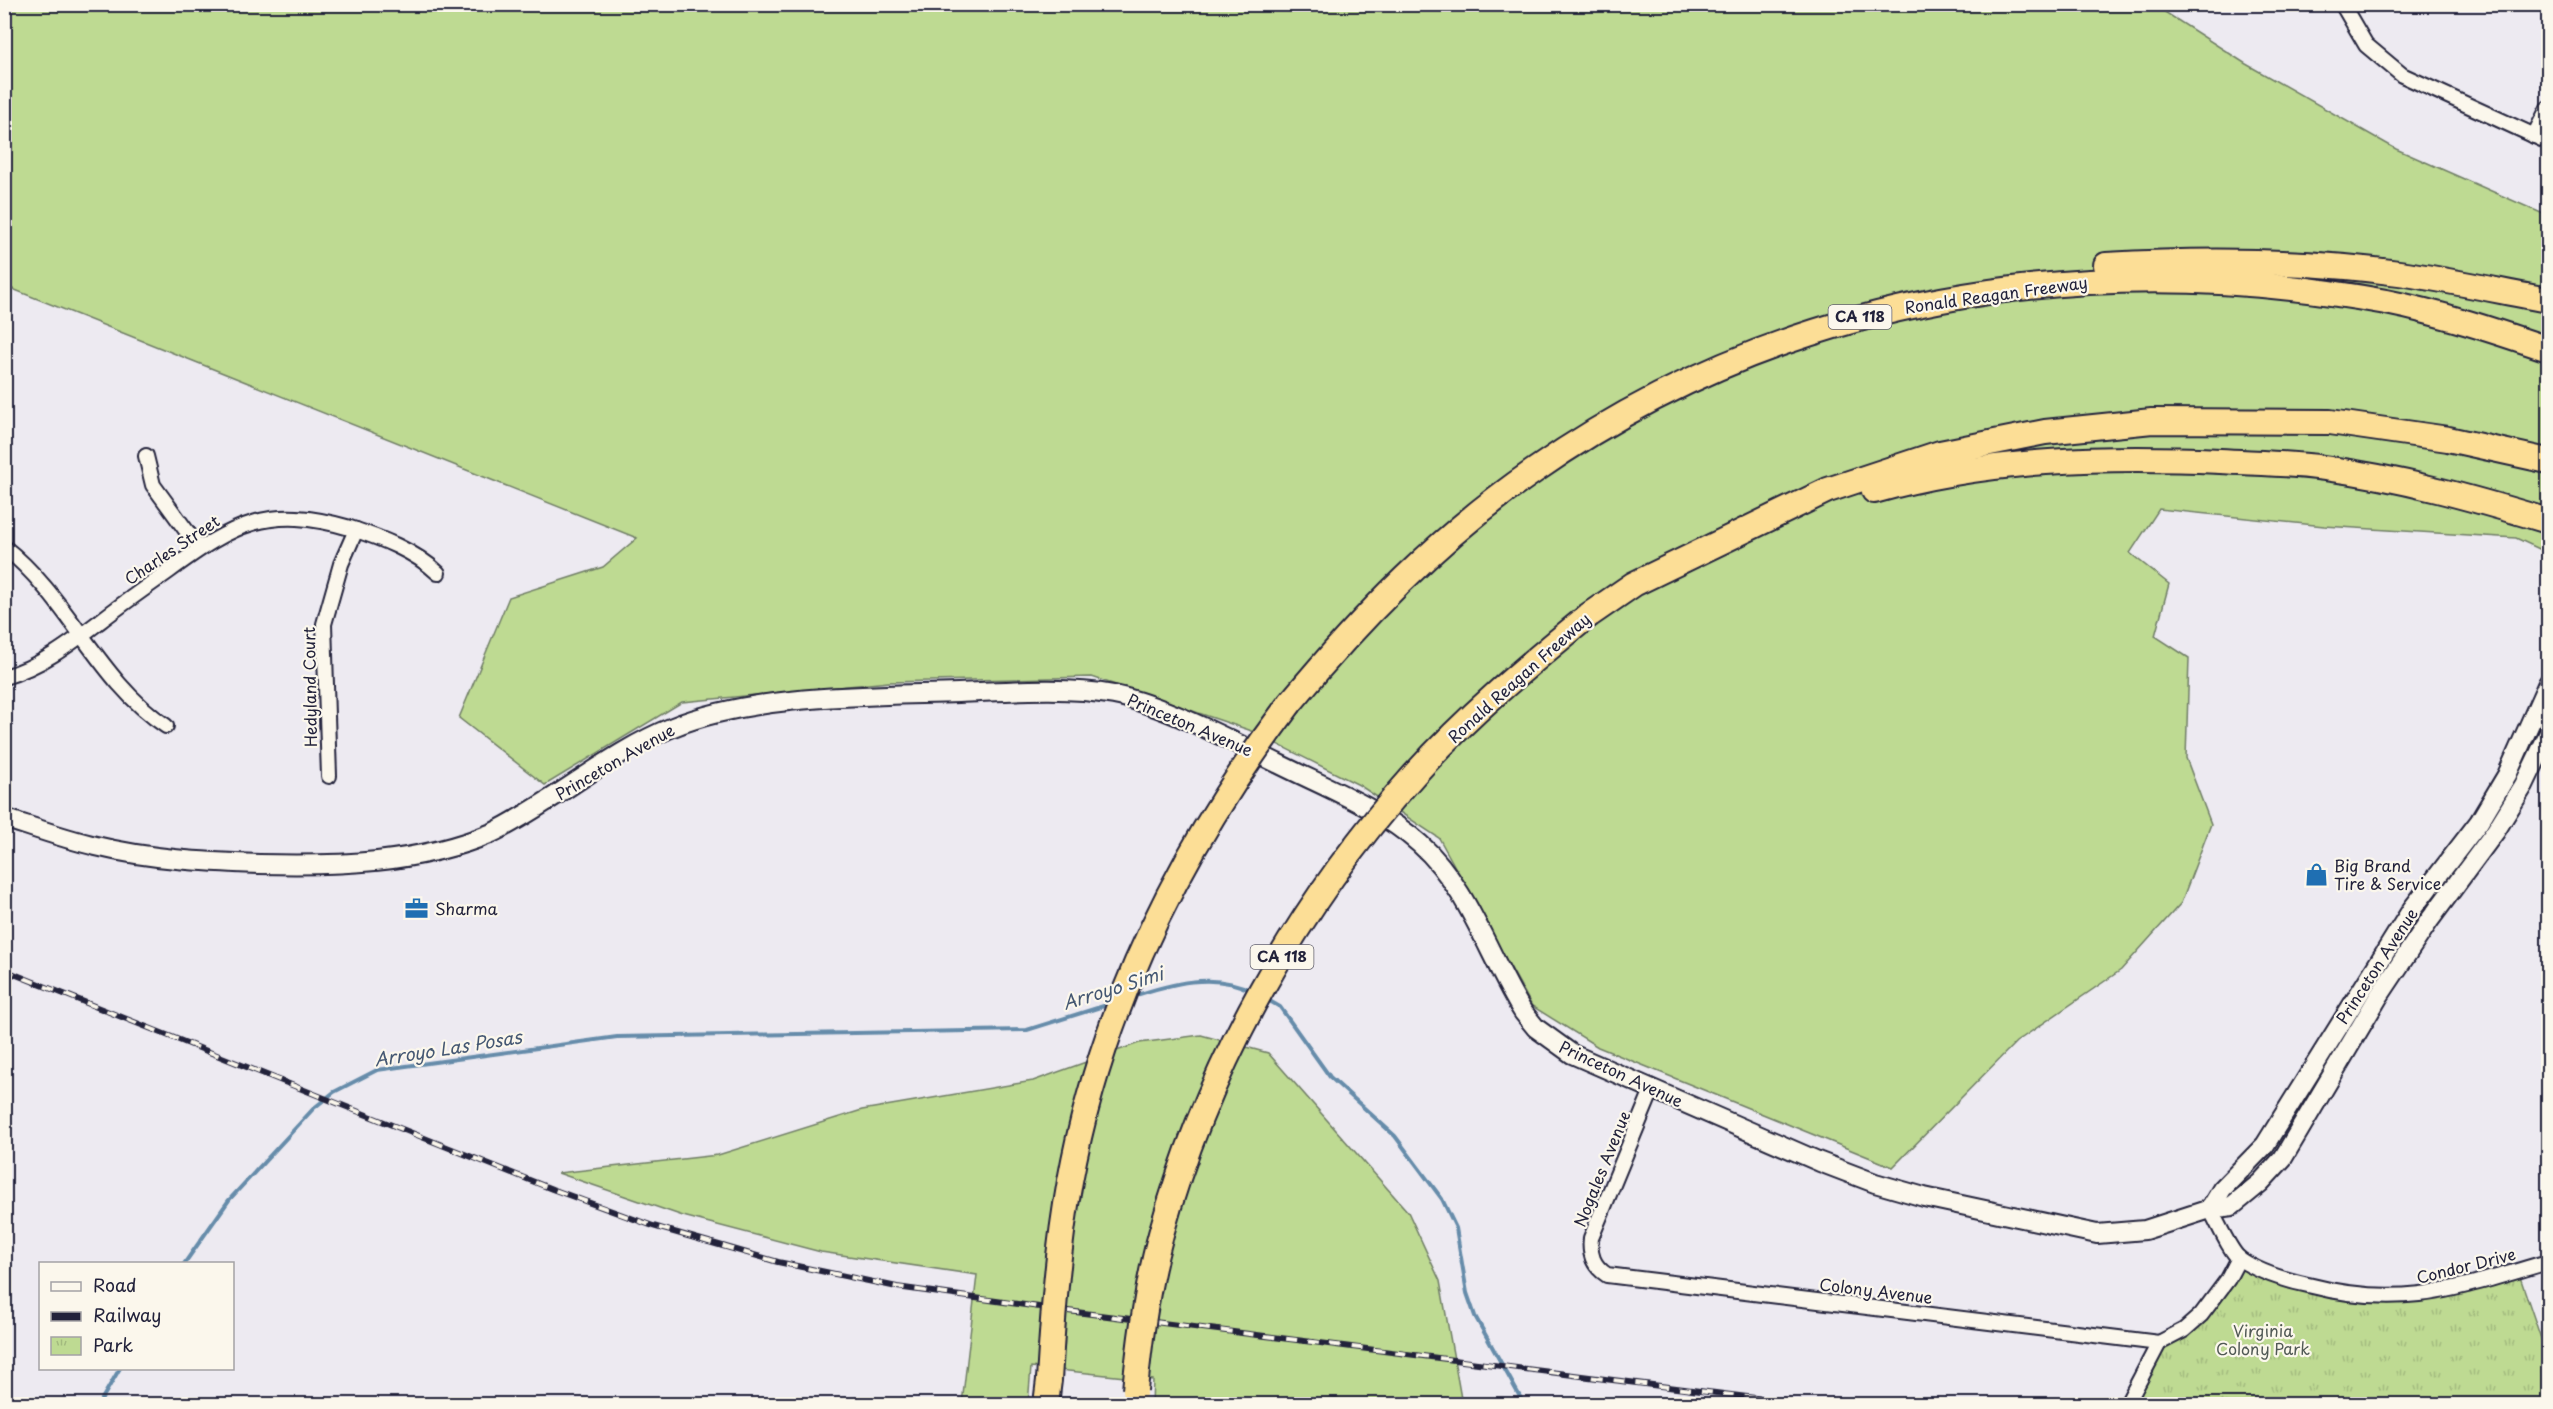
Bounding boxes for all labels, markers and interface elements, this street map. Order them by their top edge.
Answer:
street label: Ronald Reagan Freeway [1903,269,2089,319]
road number: CA 118 [1828,305,1892,329]
street label: Charles Street [119,508,224,590]
street label: Ronald Reagan Freeway [1442,607,1595,748]
street label: Hedyland Court [296,626,322,747]
street label: Princeton Avenue [1124,687,1257,761]
street label: Princeton Avenue [550,717,679,805]
place label: Big Brand Tire & Service [2334,853,2441,895]
shop icon: Big Brand Tire & Service [2303,862,2329,888]
office icon: Sharma [404,896,430,922]
place label: Sharma [435,896,498,920]
street label: Princeton Avenue [2330,903,2423,1028]
road number: CA 118 [1250,945,1314,969]
water label: Arroyo Simi [1059,959,1169,1016]
water label: Arroyo Las Posas [372,1022,525,1072]
street label: Princeton Avenue [1556,1034,1687,1112]
street label: Nogales Avenue [1567,1107,1635,1230]
street label: Condor Drive [2414,1241,2518,1289]
legend [39,1262,234,1370]
text: Road [93,1271,137,1298]
street label: Colony Avenue [1818,1271,1934,1309]
text: Railway [93,1301,161,1328]
park label: Virginia Colony Park [2216,1318,2310,1360]
text: Park [93,1331,133,1358]

